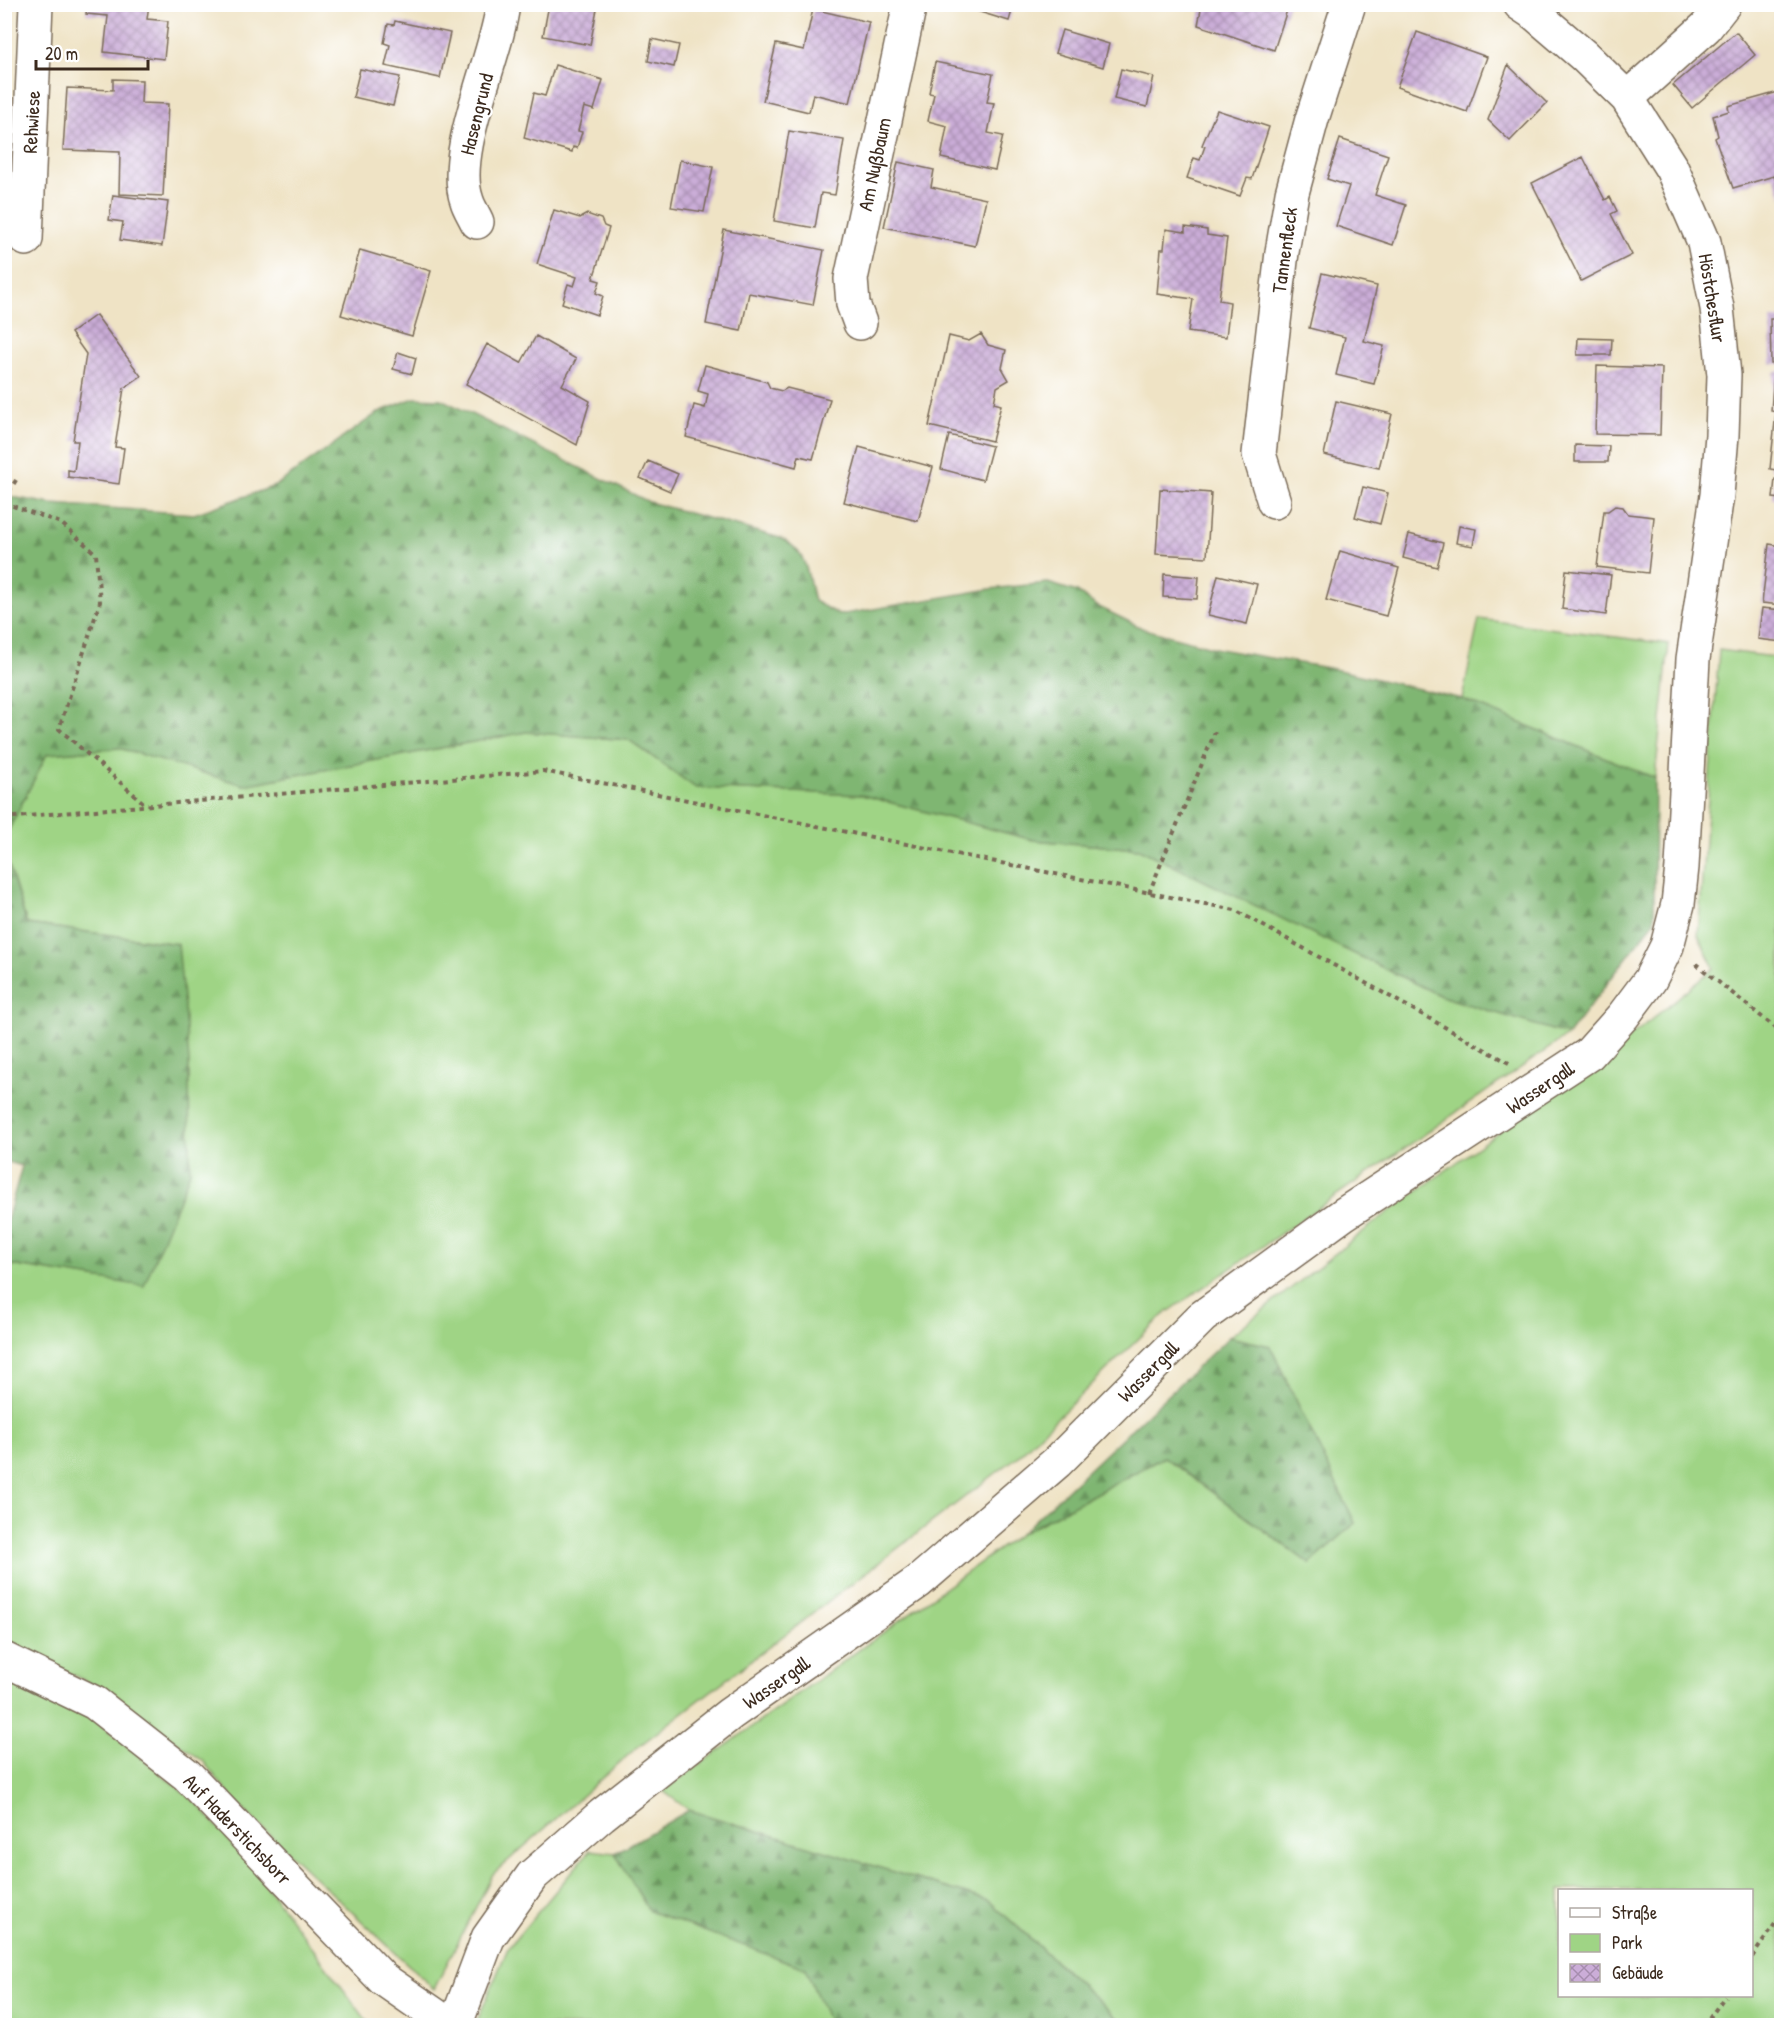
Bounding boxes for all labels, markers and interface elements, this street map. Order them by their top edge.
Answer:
scale bar [36,33,148,71]
text: 20 m [45,41,78,66]
street label: Hasengrund [453,70,499,158]
street label: Rehwiese [16,90,46,154]
street label: Am Nußbaum [851,115,897,213]
street label: Tannenfleck [1265,205,1303,295]
street label: Höstchesflur [1693,252,1733,345]
street label: Wassergall [1501,1054,1580,1120]
street label: Wassergall [1111,1334,1185,1408]
street label: Wassergall [737,1649,815,1715]
street label: Auf Haderstichsborr [178,1768,298,1891]
legend [1558,1889,1753,1997]
text: Straße [1612,1900,1657,1925]
text: Park [1612,1930,1643,1955]
text: Gebäude [1612,1960,1664,1985]

